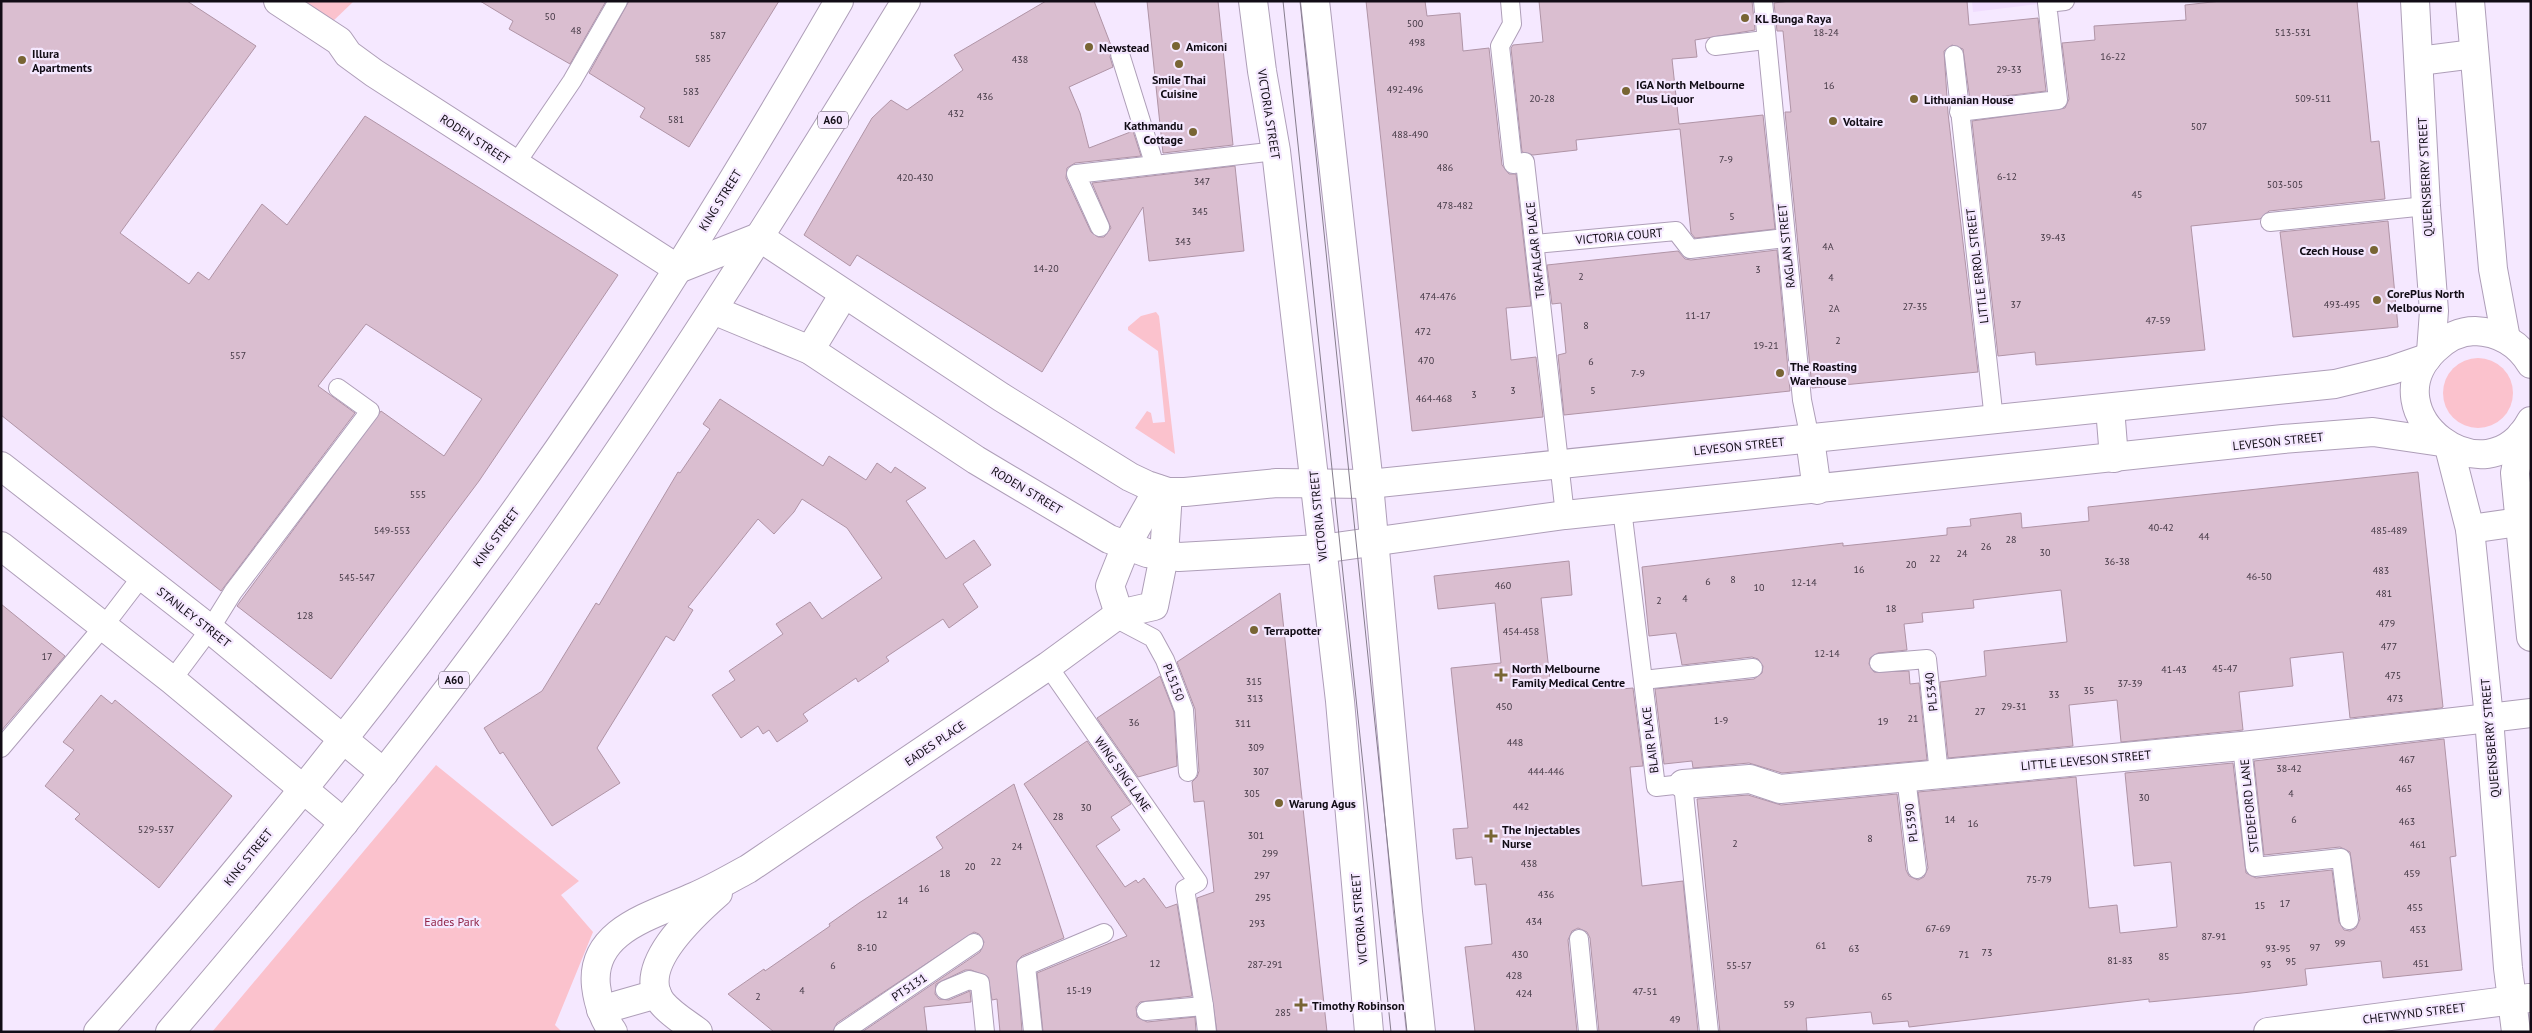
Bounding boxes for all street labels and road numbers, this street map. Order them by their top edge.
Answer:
street label: VICTORIA STREET [1254,67,1284,161]
street label: RODEN STREET [437,111,513,167]
road number: A60 [818,112,848,128]
street label: QUEENSBERRY STREET [2414,117,2436,237]
street label: KING STREET [695,166,745,233]
street label: TRAFALGAR PLACE [1522,201,1548,299]
street label: RAGLAN STREET [1774,203,1798,289]
street label: LITTLE ERROL STREET [1962,207,1992,325]
street label: VICTORIA COURT [1574,225,1663,247]
street label: LEVESON STREET [2232,429,2325,453]
street label: LEVESON STREET [1693,434,1786,458]
street label: RODEN STREET [989,463,1065,517]
street label: VICTORIA STREET [1306,470,1330,563]
street label: KING STREET [470,504,523,569]
street label: STANLEY STREET [154,584,234,651]
street label: PL5150 [1160,661,1188,703]
street label: PL5340 [1921,671,1941,712]
road number: A60 [439,672,469,688]
street label: QUEENSBERRY STREET [2477,677,2503,798]
street label: BLAIR PLACE [1638,706,1662,774]
street label: EADES PLACE [902,717,968,769]
street label: WING SING LANE [1092,734,1154,814]
street label: LITTLE LEVESON STREET [2020,747,2152,773]
street label: STEDEFORD LANE [2237,758,2261,854]
street label: PL5390 [1901,802,1921,843]
street label: KING STREET [220,825,276,889]
street label: VICTORIA STREET [1348,873,1371,966]
street label: PT5131 [888,970,930,1004]
street label: CHETWYND STREET [2362,999,2467,1027]

